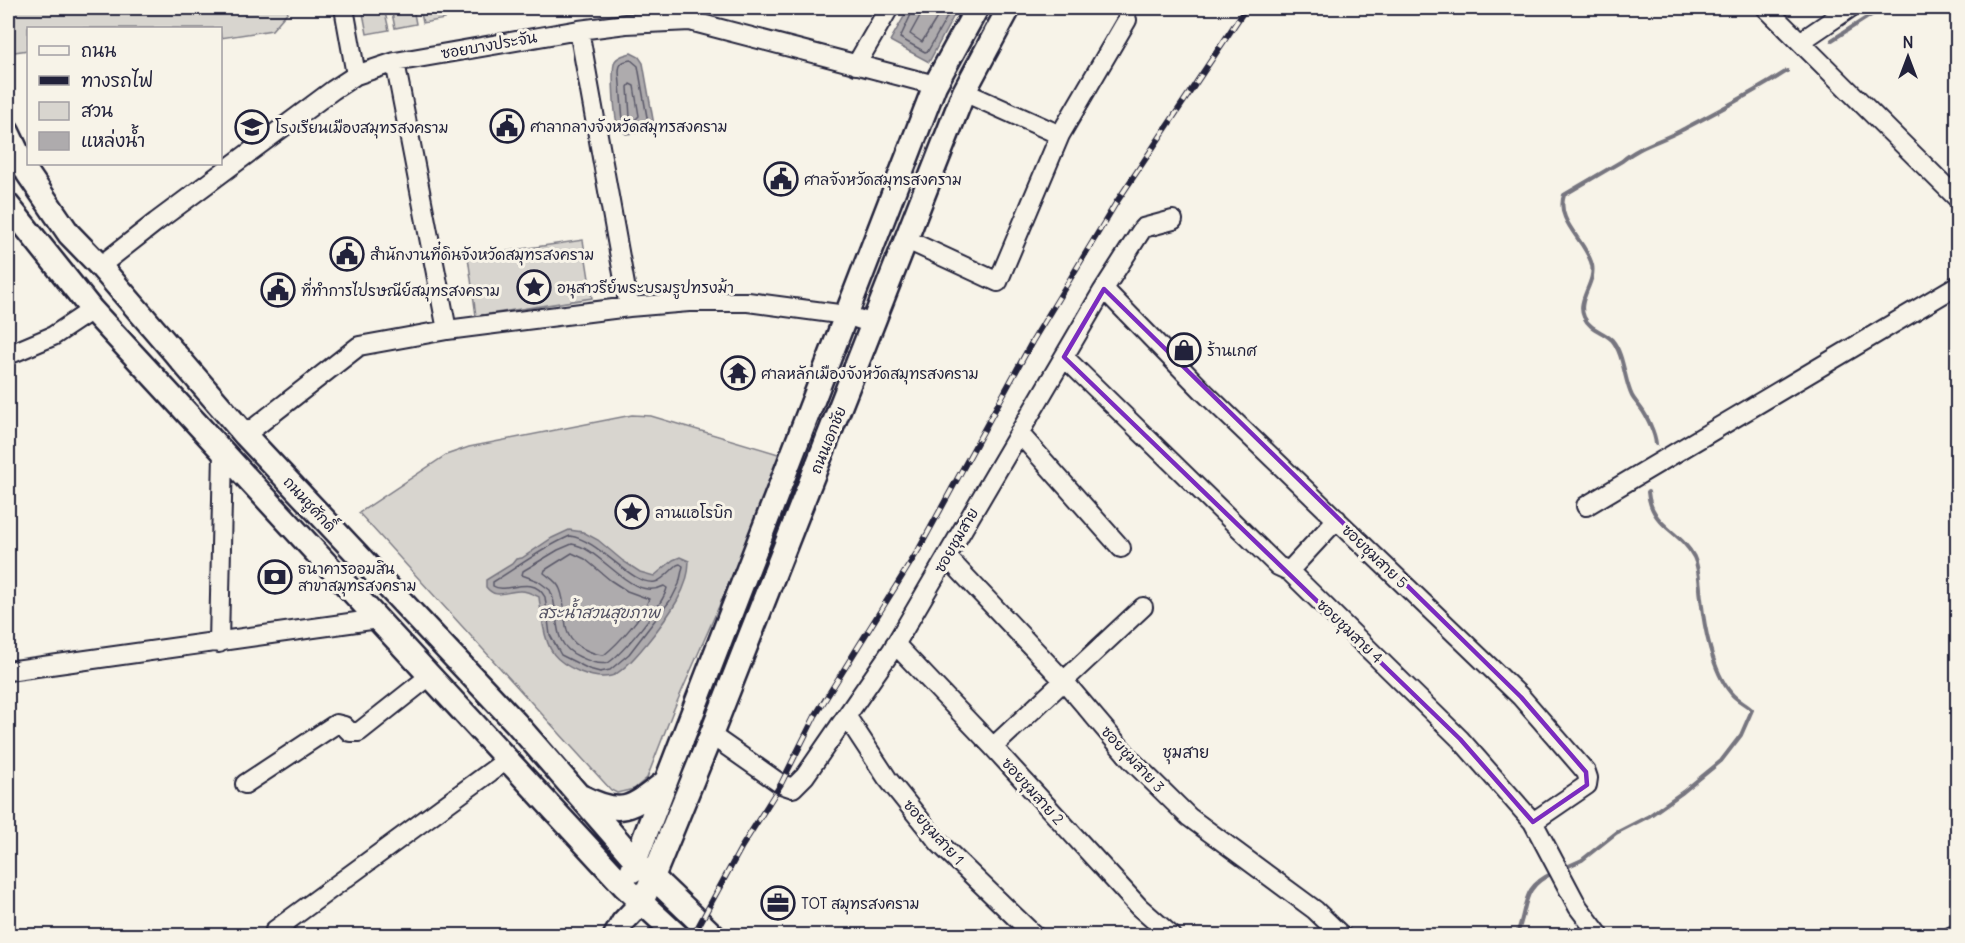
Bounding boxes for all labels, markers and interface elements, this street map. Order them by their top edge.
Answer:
legend [27,27,222,165]
street label: ซอยบางประจัน [440,27,539,63]
north arrow [1878,27,1938,87]
text: N [1902,32,1914,52]
text: ถนน [81,39,116,62]
text: ทางรถไฟ [81,68,153,92]
text: สวน [81,99,113,122]
public building icon: ศาลากลางจังหวัดสมุทรสงคราม [489,108,525,144]
school or university icon: โรงเรียนเมืองสมุทรสงคราม [234,109,270,145]
place label: ศาลากลางจังหวัดสมุทรสงคราม [530,117,728,138]
place label: โรงเรียนเมืองสมุทรสงคราม [275,118,448,139]
text: แหล่งน้ำ [81,124,145,152]
public building icon: ศาลจังหวัดสมุทรสงคราม [763,161,799,197]
place label: ศาลจังหวัดสมุทรสงคราม [804,170,962,191]
public building icon: สำนักงานที่ดินจังหวัดสมุทรสงคราม [329,236,365,272]
place label: สำนักงานที่ดินจังหวัดสมุทรสงคราม [370,241,594,266]
place icon: อนุสาวรีย์พระบรมรูปทรงม้า [516,269,552,305]
public building icon: ที่ทำการไปรษณีย์สมุทรสงคราม [260,272,296,308]
place label: ที่ทำการไปรษณีย์สมุทรสงคราม [301,277,500,302]
place label: อนุสาวรีย์พระบรมรูปทรงม้า [557,278,734,299]
shop icon: ร้านเกศ [1166,332,1202,368]
place label: ร้านเกศ [1207,341,1257,360]
temple icon: ศาลหลักเมืองจังหวัดสมุทรสงคราม [720,355,756,391]
place label: ศาลหลักเมืองจังหวัดสมุทรสงคราม [761,364,979,385]
street label: ถนนเอกชัย [806,403,850,477]
street label: ถนนชูศักดิ์ [278,469,344,537]
place icon: ลานแอโรบิก [614,494,650,530]
place label: ลานแอโรบิก [655,503,733,522]
street label: ซอยชุมสาย [930,504,984,577]
street label: ซอยชุมสาย 5 [1337,520,1412,594]
bank icon: ธนาคารออมสิน สาขาสมุทรสงคราม [257,559,293,595]
place label: ธนาคารออมสิน สาขาสมุทรสงคราม [298,559,417,597]
street label: ซอยชุมสาย 4 [1312,595,1387,669]
water label: สระน้ำสวนสุขภาพ [538,598,661,625]
street label: ซอยชุมสาย 3 [1096,722,1169,798]
district label: ชุมสาย [1163,742,1210,765]
street label: ซอยชุมสาย 2 [996,753,1068,830]
street label: ซอยชุมสาย 1 [898,795,968,870]
office icon: TOT สมุทรสงคราม [760,885,796,921]
place label: TOT สมุทรสงคราม [801,894,919,915]

